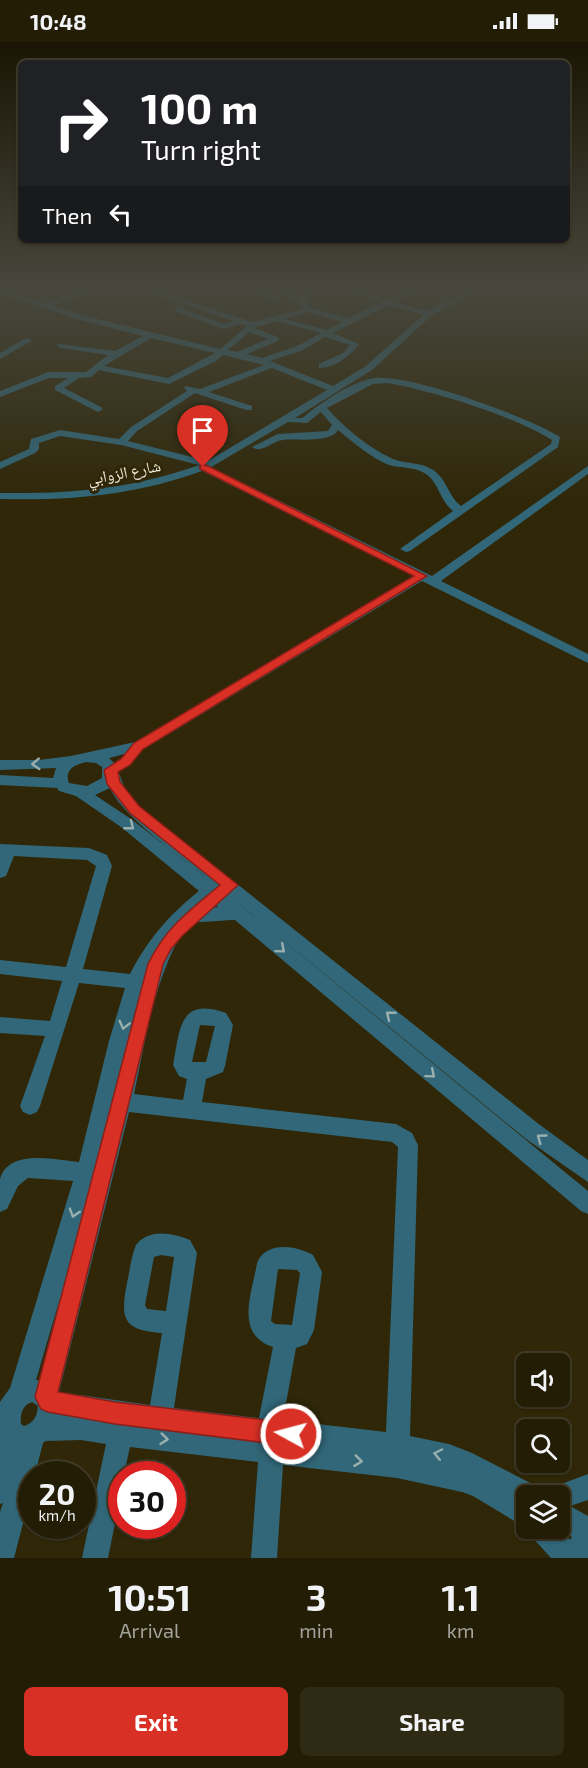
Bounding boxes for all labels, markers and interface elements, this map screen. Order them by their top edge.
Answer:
text: 10:48 [30,8,87,34]
text: 100 m [141,82,258,132]
icon: right [42,84,120,162]
text: Turn right [141,133,261,165]
icon: left [104,198,137,231]
text: Then [42,202,92,228]
pin [177,405,228,467]
icon: arrive [186,414,219,447]
street label: شارع الزوابي [86,455,163,492]
one-way arrow [31,758,40,771]
one-way arrow [123,819,134,830]
one-way arrow [274,942,285,953]
one-way arrow [385,1011,396,1022]
one-way arrow [118,1019,131,1029]
one-way arrow [424,1066,435,1077]
one-way arrow [536,1134,547,1145]
one-way arrow [69,1207,81,1218]
map controls [516,1353,570,1539]
button: sound [516,1353,570,1407]
position arrow [259,1402,323,1466]
button: search [516,1419,570,1473]
one-way arrow [159,1433,169,1445]
one-way arrow [434,1448,444,1461]
one-way arrow [353,1454,362,1467]
speed limit sign: 30 [108,1461,186,1539]
text: 20 [39,1475,75,1511]
button: layers [516,1485,570,1539]
text: km/h [38,1506,76,1524]
text: 10:51 [108,1575,191,1618]
text: 3 [306,1575,327,1618]
text: 1.1 [441,1575,480,1618]
text: Arrival [119,1618,180,1642]
text: min [299,1618,333,1642]
text: km [447,1618,475,1642]
button: Exit [24,1687,288,1756]
button: Share [300,1687,564,1756]

